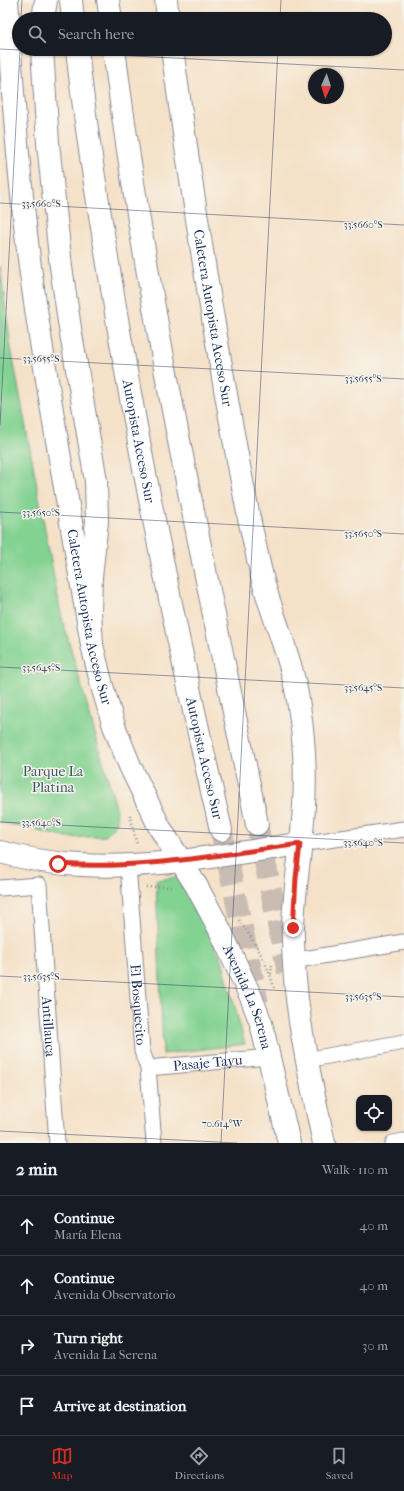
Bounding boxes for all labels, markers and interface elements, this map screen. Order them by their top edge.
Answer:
search box [12,12,392,56]
icon: search [26,23,48,45]
text: Search here [58,25,134,43]
north arrow [308,68,344,104]
text: 33.5660°S [21,198,61,210]
text: 33.5660°S [343,219,383,231]
street label: Caletera Autopista Acceso Sur [190,228,236,408]
text: 33.5655°S [23,353,59,365]
text: 33.5655°S [345,373,381,385]
street label: Autopista Acceso Sur [118,377,158,504]
text: 33.5650°S [22,507,60,519]
street label: Caletera Autopista Acceso Sur [63,528,115,707]
text: 33.5650°S [344,528,382,540]
text: 33.5645°S [22,662,60,674]
text: 33.5645°S [344,682,382,694]
street label: Autopista Acceso Sur [182,695,226,821]
park label: Parque La Platina [23,763,84,796]
text: 33.5640°S [21,817,61,829]
text: 33.5640°S [343,837,383,849]
route start [49,855,67,873]
route end [284,919,302,937]
street label: Avenida La Serena [218,941,275,1051]
street label: El Bosquecito [126,963,150,1046]
text: 33.5635°S [23,971,59,983]
text: 33.5635°S [345,991,381,1003]
street label: Antillauca [38,995,59,1058]
street label: Pasaje Tayu [172,1051,243,1075]
map controls [356,1095,392,1131]
button: locate [356,1095,392,1131]
text: 70.614°W [202,1118,243,1130]
text: 2 min [16,1159,57,1179]
text: Walk · 110 m [322,1162,388,1177]
text: Continue [54,1209,114,1227]
icon: ahead [16,1215,38,1237]
text: 40 m [360,1218,388,1233]
text: María Elena [54,1227,122,1242]
text: Continue [54,1269,114,1287]
icon: ahead [16,1275,38,1297]
text: 40 m [360,1278,388,1293]
text: Avenida Observatorio [54,1287,175,1302]
text: Turn right [54,1329,123,1347]
icon: right [16,1335,38,1357]
text: 30 m [362,1338,388,1353]
text: Avenida La Serena [54,1347,157,1362]
icon: arrive [16,1395,38,1417]
text: Arrive at destination [54,1397,186,1415]
tab: Map [51,1445,73,1482]
tab: Directions [175,1445,224,1482]
tab: Saved [326,1445,353,1482]

